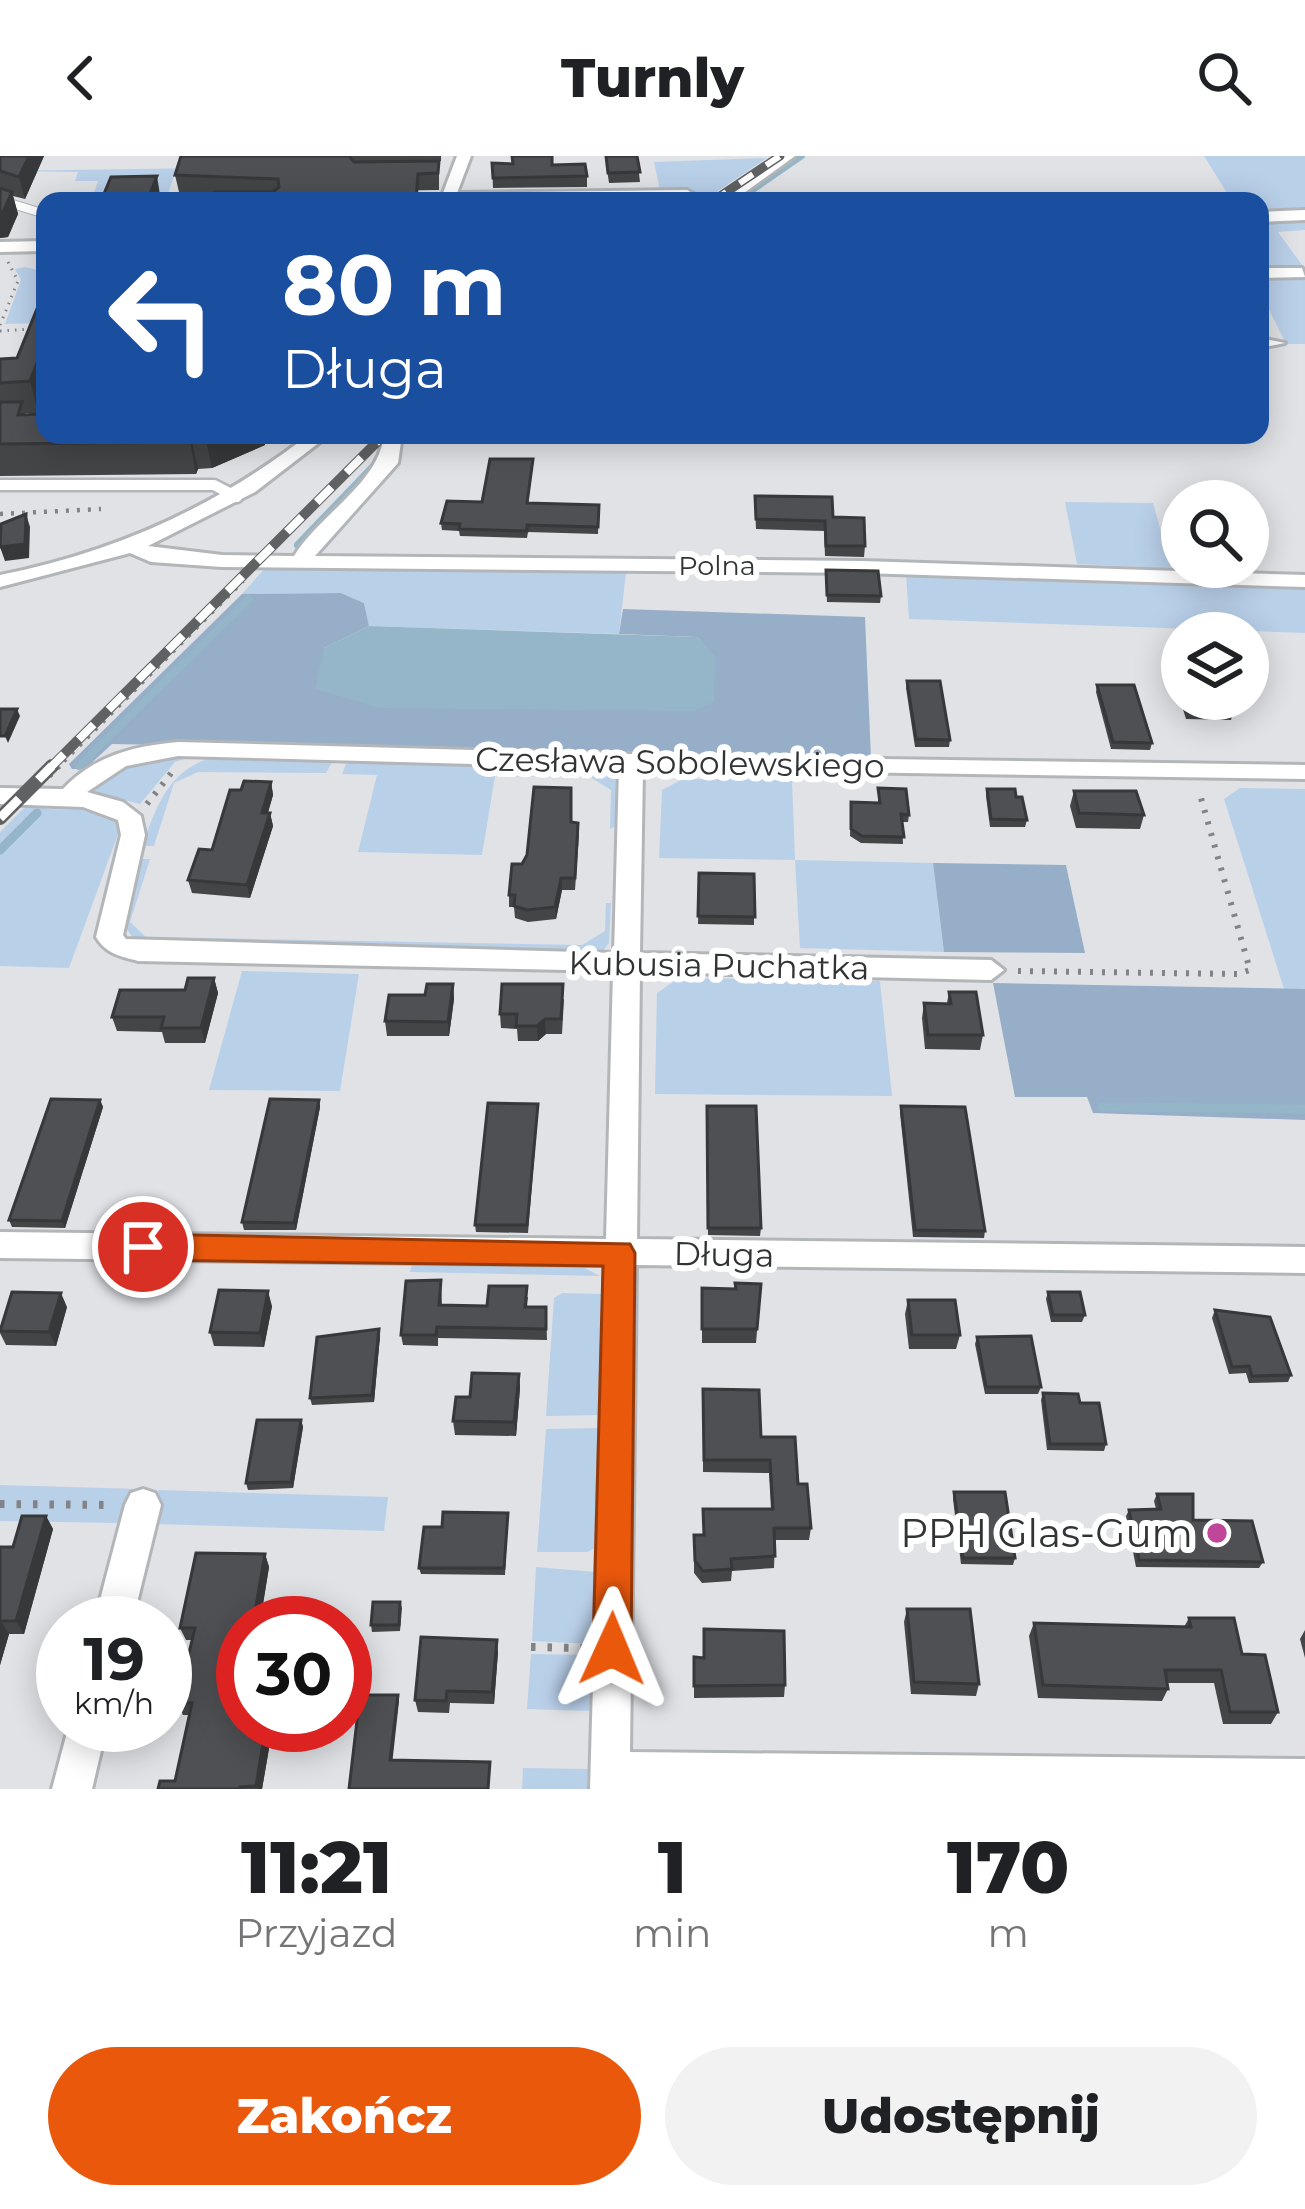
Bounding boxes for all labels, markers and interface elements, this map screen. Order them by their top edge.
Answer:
icon: back [48,45,114,111]
text: Turnly [561,45,744,111]
icon: search [1191,45,1257,111]
text: 80 m [282,234,506,336]
icon: left [84,240,240,396]
text: Długa [282,336,447,402]
map controls [1161,480,1269,720]
button: search [1161,480,1269,588]
street label: Polna [678,549,756,582]
button: layers [1161,612,1269,720]
street label: Czesława Sobolewskiego [475,738,885,786]
street label: Kubusia Puchatka [568,942,870,988]
pin [92,1196,194,1298]
icon: arrive [110,1214,176,1280]
street label: Długa [673,1233,775,1275]
place label: PPH Glas-Gum [900,1509,1193,1557]
marker: PPH Glas-Gum [1204,1520,1230,1546]
position arrow [549,1586,675,1712]
speed limit sign: 30 [216,1596,372,1752]
text: 19 [83,1622,145,1695]
text: km/h [74,1685,154,1722]
text: 11:21 [241,1823,392,1911]
text: 1 [658,1823,687,1911]
text: 170 [947,1823,1069,1911]
text: Przyjazd [236,1909,398,1957]
text: min [633,1909,711,1957]
text: m [987,1909,1029,1957]
button: Zakończ [48,2047,641,2185]
button: Udostępnij [665,2047,1257,2185]

